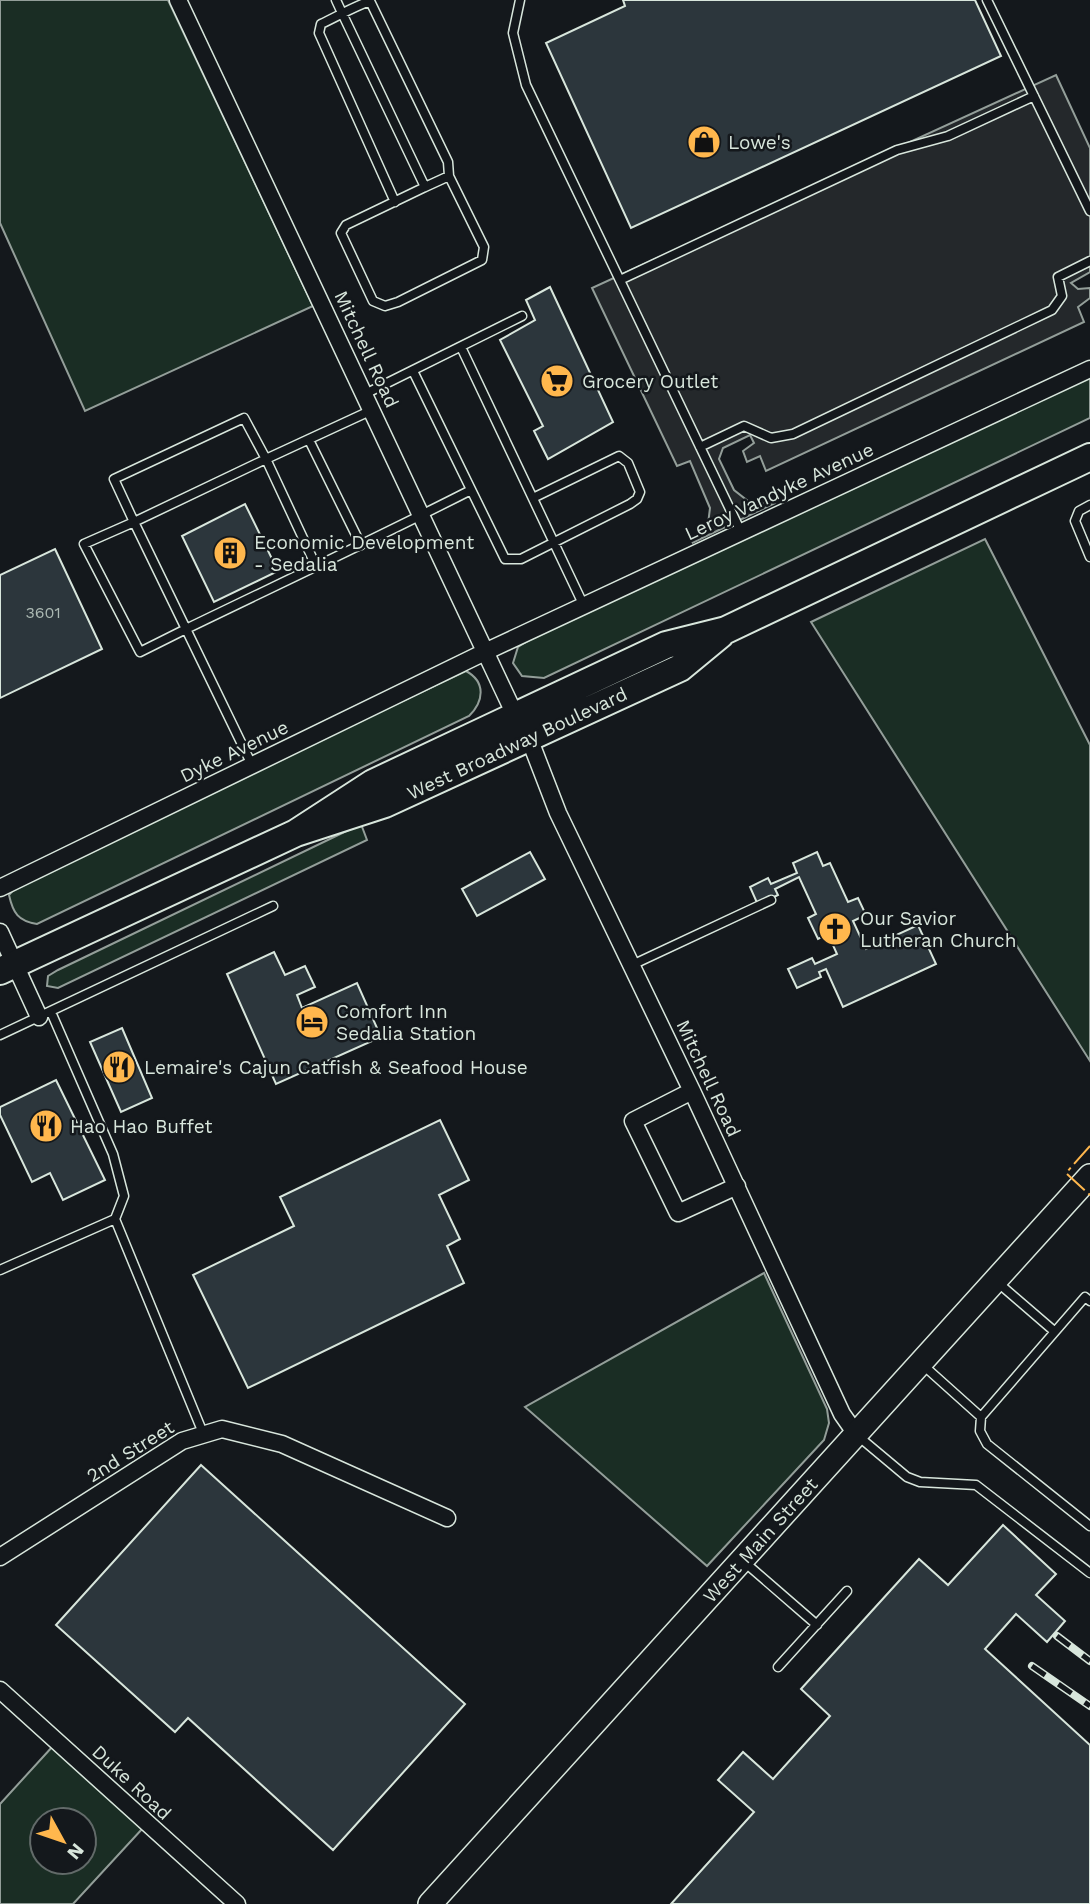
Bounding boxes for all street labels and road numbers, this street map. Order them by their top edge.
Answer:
street label: Mitchell Road [329,287,404,411]
street label: Leroy Vandyke Avenue [681,438,877,545]
street label: West Broadway Boulevard [403,682,631,805]
street label: Dyke Avenue [176,715,292,788]
street label: Mitchell Road [671,1016,746,1140]
street label: 2nd Street [82,1416,178,1487]
street label: West Main Street [698,1473,823,1608]
street label: Duke Road [87,1740,176,1825]

